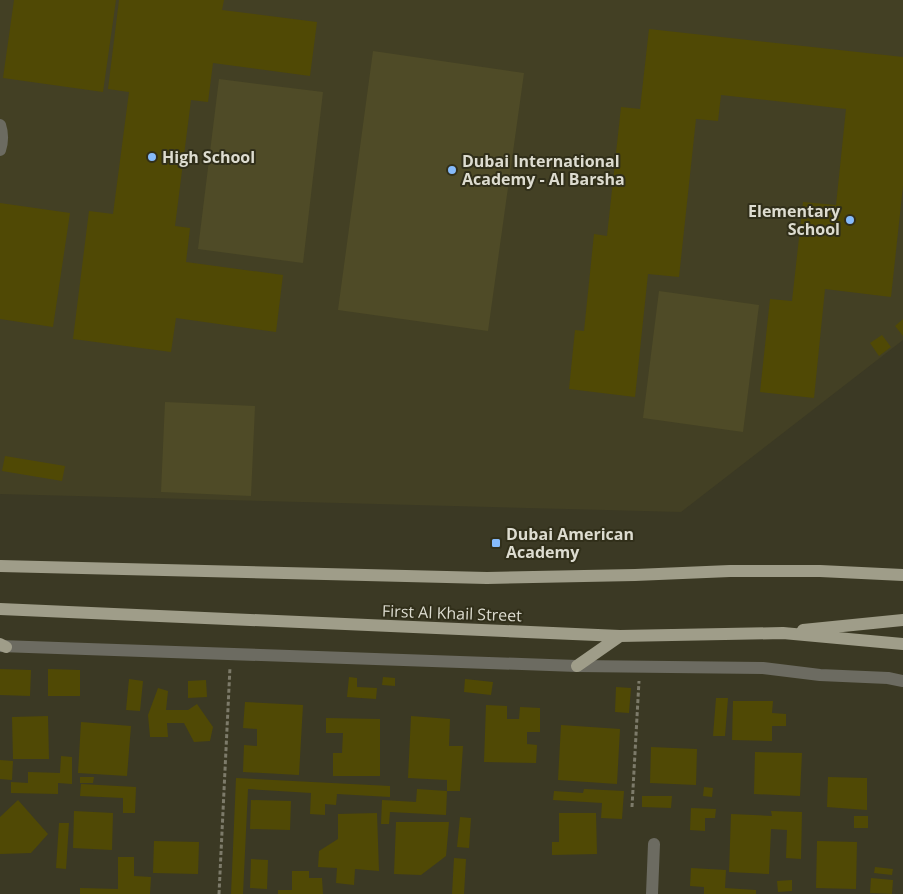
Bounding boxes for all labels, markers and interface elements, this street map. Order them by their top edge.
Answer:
place label: High School [162,146,255,168]
place label: Dubai International Academy - Al Barsha [462,150,625,190]
marker: High School [146,151,158,163]
marker: Dubai International Academy - Al Barsha [446,164,458,176]
place label: Elementary School [748,200,841,240]
marker: Elementary School [844,214,856,226]
place label: Dubai American Academy [506,523,634,563]
marker: Dubai American Academy [490,537,502,549]
street label: First Al Khail Street [382,600,523,626]

